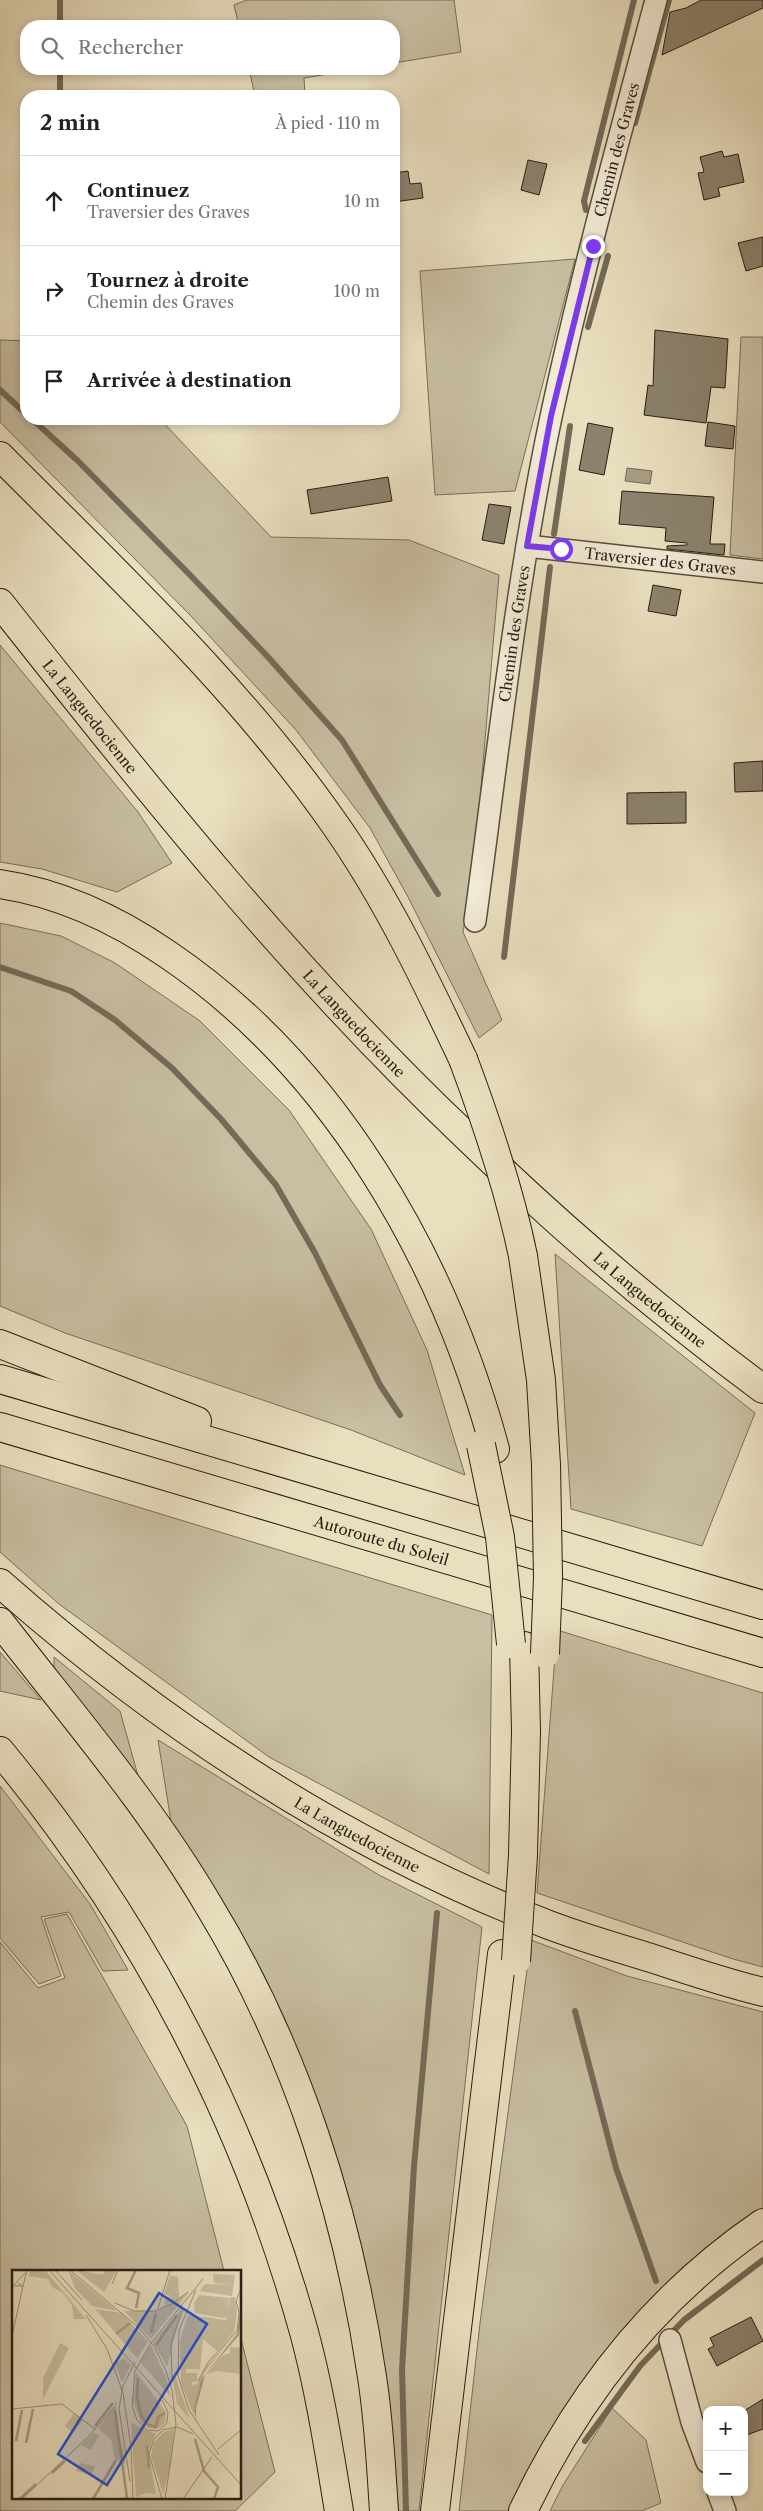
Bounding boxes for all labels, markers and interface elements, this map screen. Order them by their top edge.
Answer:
search box [20,20,400,75]
icon: search [38,34,66,62]
text: Rechercher [78,36,183,59]
street label: Chemin des Graves [589,80,643,219]
text: 2 min [40,110,100,135]
text: À pied · 110 m [275,113,380,133]
text: Continuez [87,179,189,202]
icon: ahead [40,187,68,215]
text: 10 m [344,191,380,211]
text: Traversier des Graves [87,202,250,222]
route end [582,235,605,258]
text: Tournez à droite [87,269,249,292]
icon: right [40,277,68,305]
text: 100 m [334,281,380,301]
text: Chemin des Graves [87,292,234,312]
icon: arrive [40,367,68,395]
text: Arrivée à destination [87,369,292,392]
route start [550,538,573,561]
street label: Traversier des Graves [583,543,737,578]
street label: Chemin des Graves [494,564,533,703]
street label: La Languedocienne [39,656,142,777]
street label: La Languedocienne [299,966,410,1081]
street label: La Languedocienne [590,1248,710,1352]
street label: Autoroute du Soleil [311,1511,452,1569]
street label: La Languedocienne [291,1792,423,1876]
inset map [12,2270,241,2498]
map controls [703,2406,748,2496]
button: + [703,2406,748,2451]
button: − [703,2451,748,2496]

